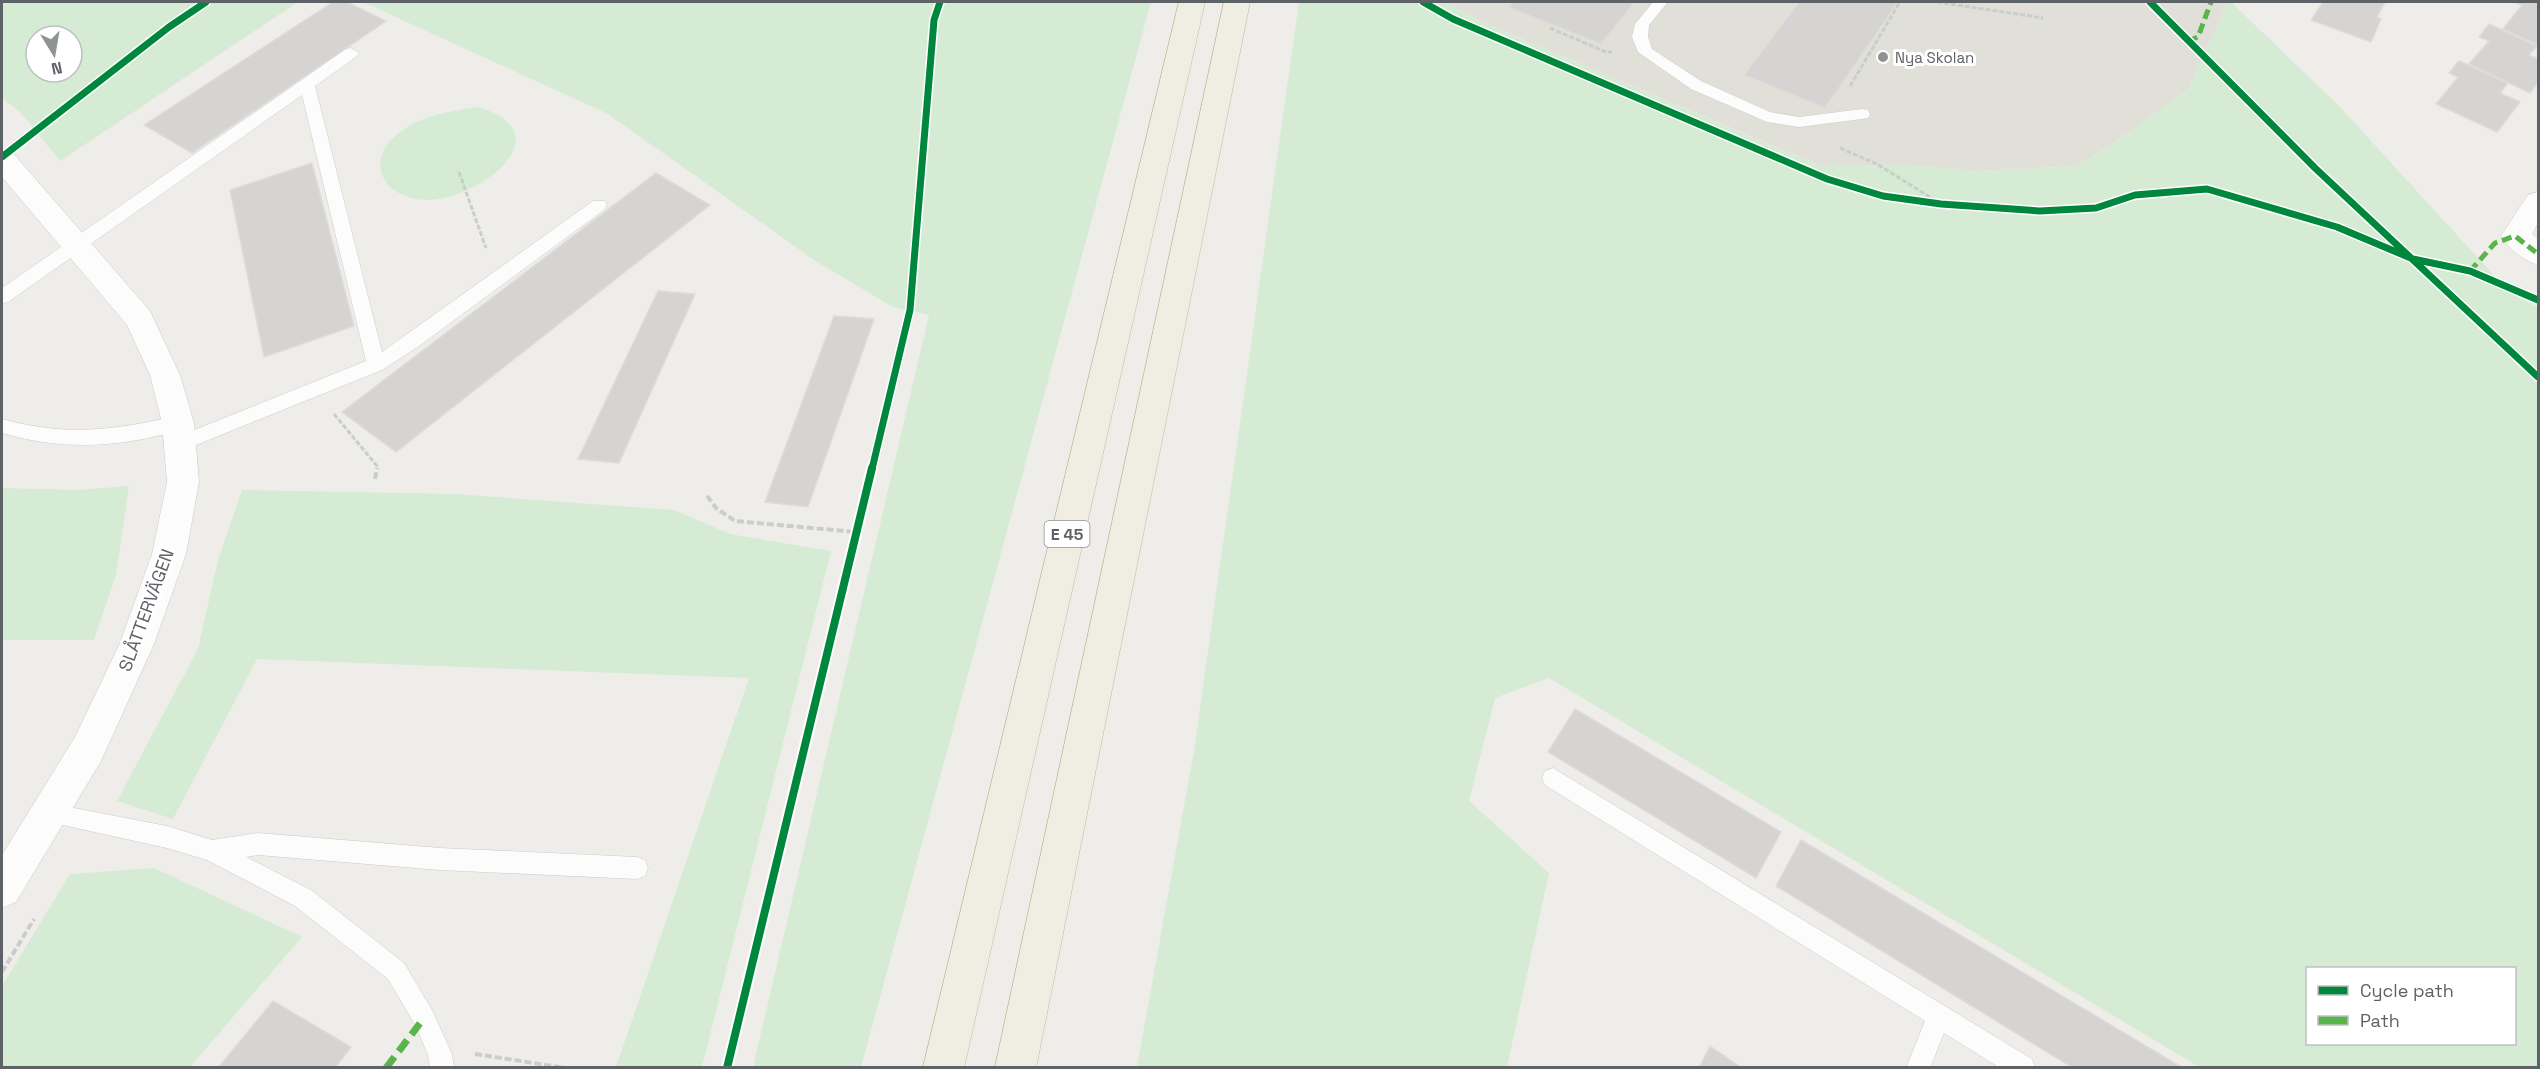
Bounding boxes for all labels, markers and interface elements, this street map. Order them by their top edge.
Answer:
north arrow [24,24,84,84]
place label: Nya Skolan [1895,48,1974,67]
marker: Nya Skolan [1876,50,1890,64]
text: N [49,57,64,80]
road number: E 45 [1044,521,1090,547]
street label: SLÅTTERVÄGEN [113,546,179,674]
legend [2306,967,2516,1045]
text: Cycle path [2360,979,2454,1002]
text: Path [2360,1009,2400,1032]

